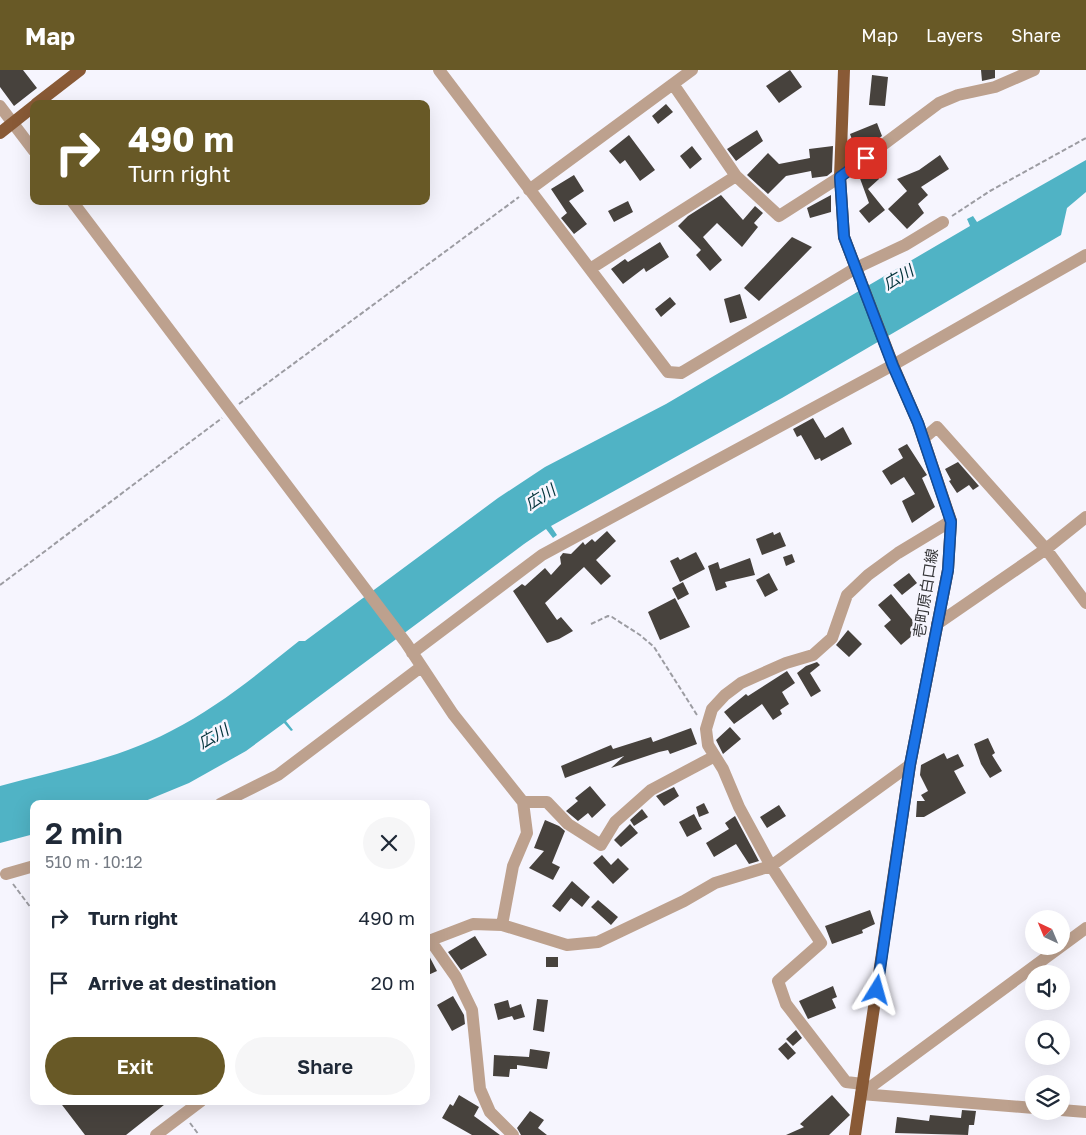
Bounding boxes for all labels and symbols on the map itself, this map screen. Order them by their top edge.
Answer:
pin [845,137,887,179]
water label: 広川 [879,259,919,294]
water label: 広川 [521,479,561,514]
street label: 壱町原白口線 [909,547,941,639]
water label: 広川 [194,719,234,753]
north arrow [1025,910,1070,955]
position arrow [850,963,902,1015]

